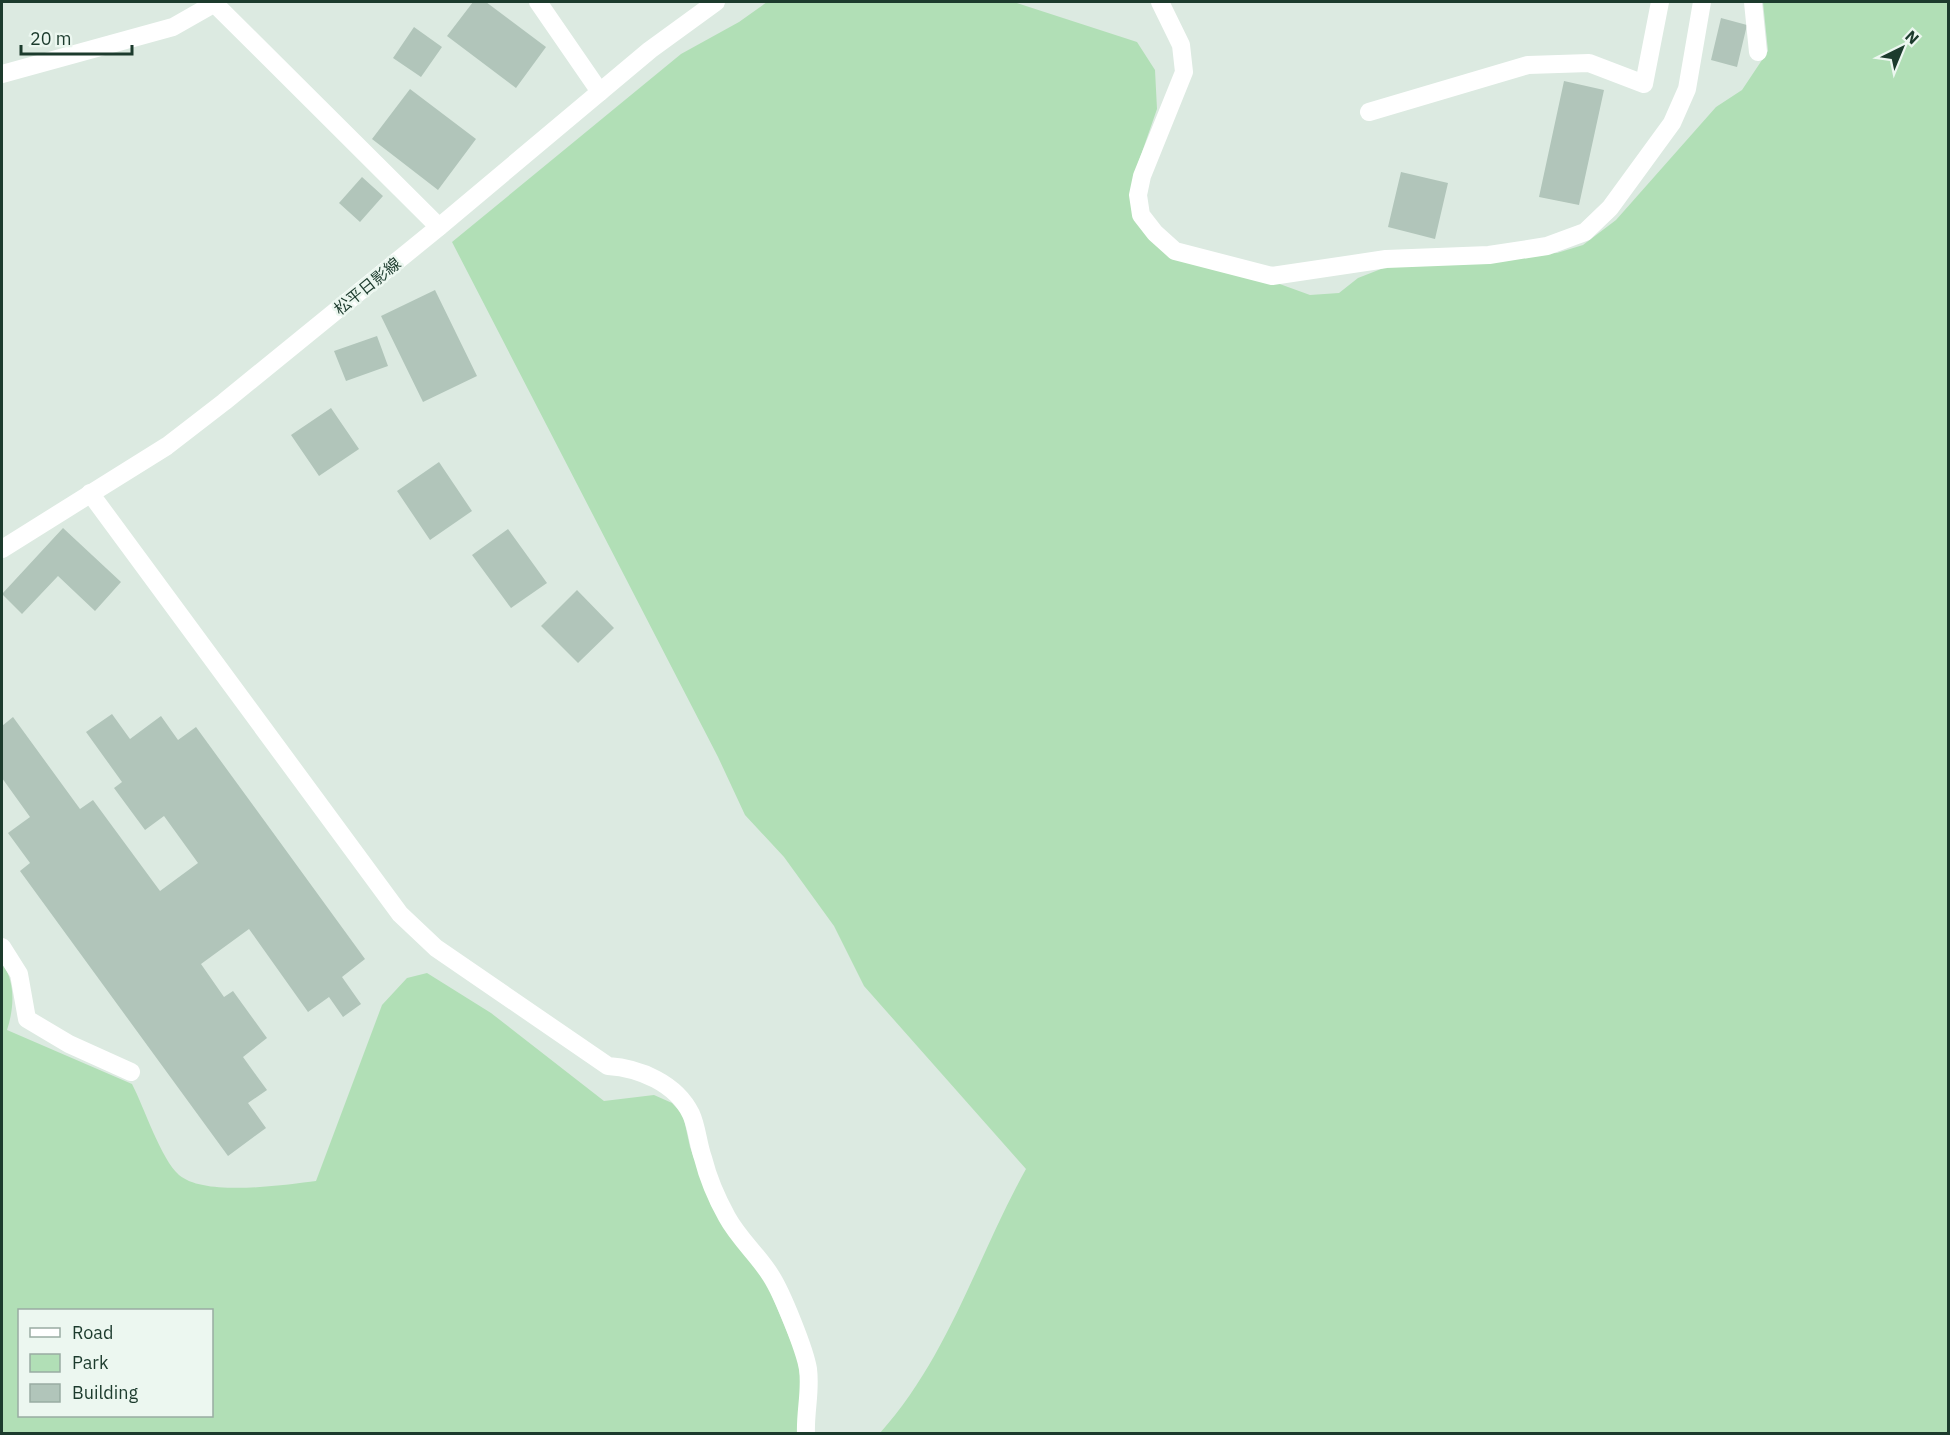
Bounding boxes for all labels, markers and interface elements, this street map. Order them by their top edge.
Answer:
scale bar [21,18,132,56]
north arrow [1872,18,1932,78]
text: N [1901,26,1923,48]
text: 20 m [30,27,72,50]
street label: 松平日影線 [330,253,404,319]
legend [18,1309,213,1417]
text: Road [72,1321,113,1344]
text: Park [72,1351,109,1374]
text: Building [72,1381,139,1404]

